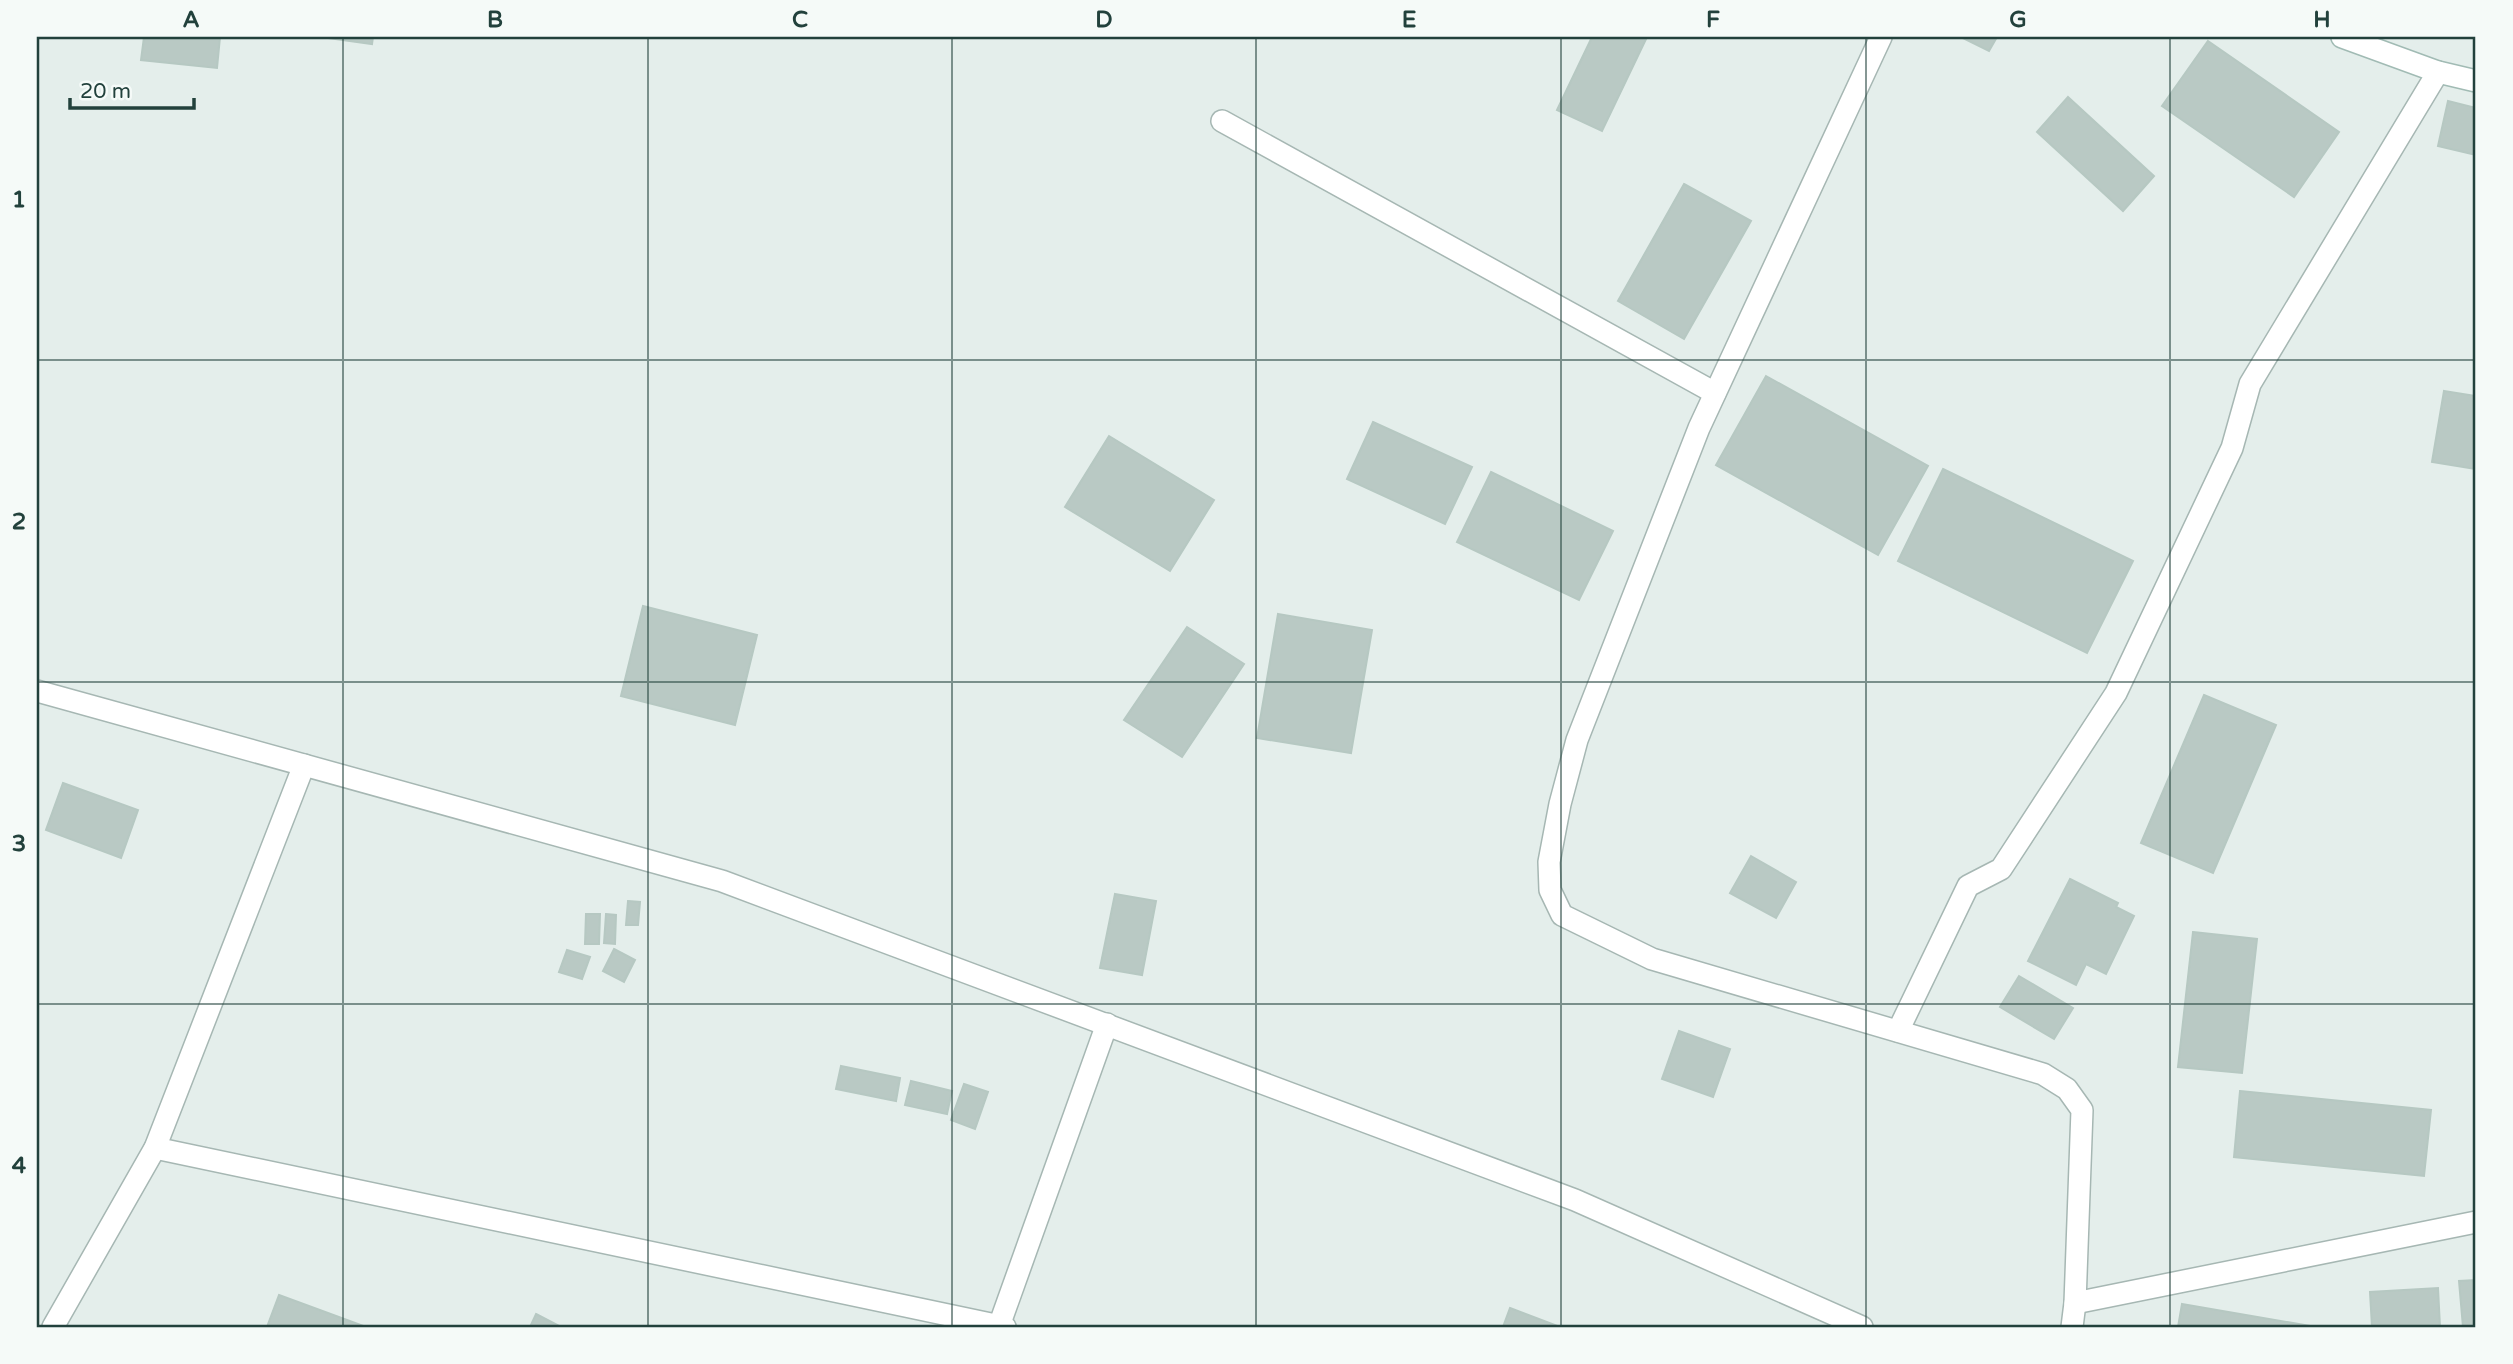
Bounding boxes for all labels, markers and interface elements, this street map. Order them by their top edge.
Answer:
text: A [182,6,200,34]
text: B [487,6,503,34]
text: C [792,6,808,34]
text: D [1095,6,1113,34]
text: E [1402,6,1416,34]
text: F [1706,6,1720,34]
text: G [2009,6,2027,34]
text: H [2313,6,2331,34]
scale bar [70,66,194,110]
text: 20 m [80,79,131,104]
text: 1 [12,186,26,214]
text: 2 [12,508,26,536]
text: 3 [12,830,26,858]
text: 4 [12,1152,27,1180]

